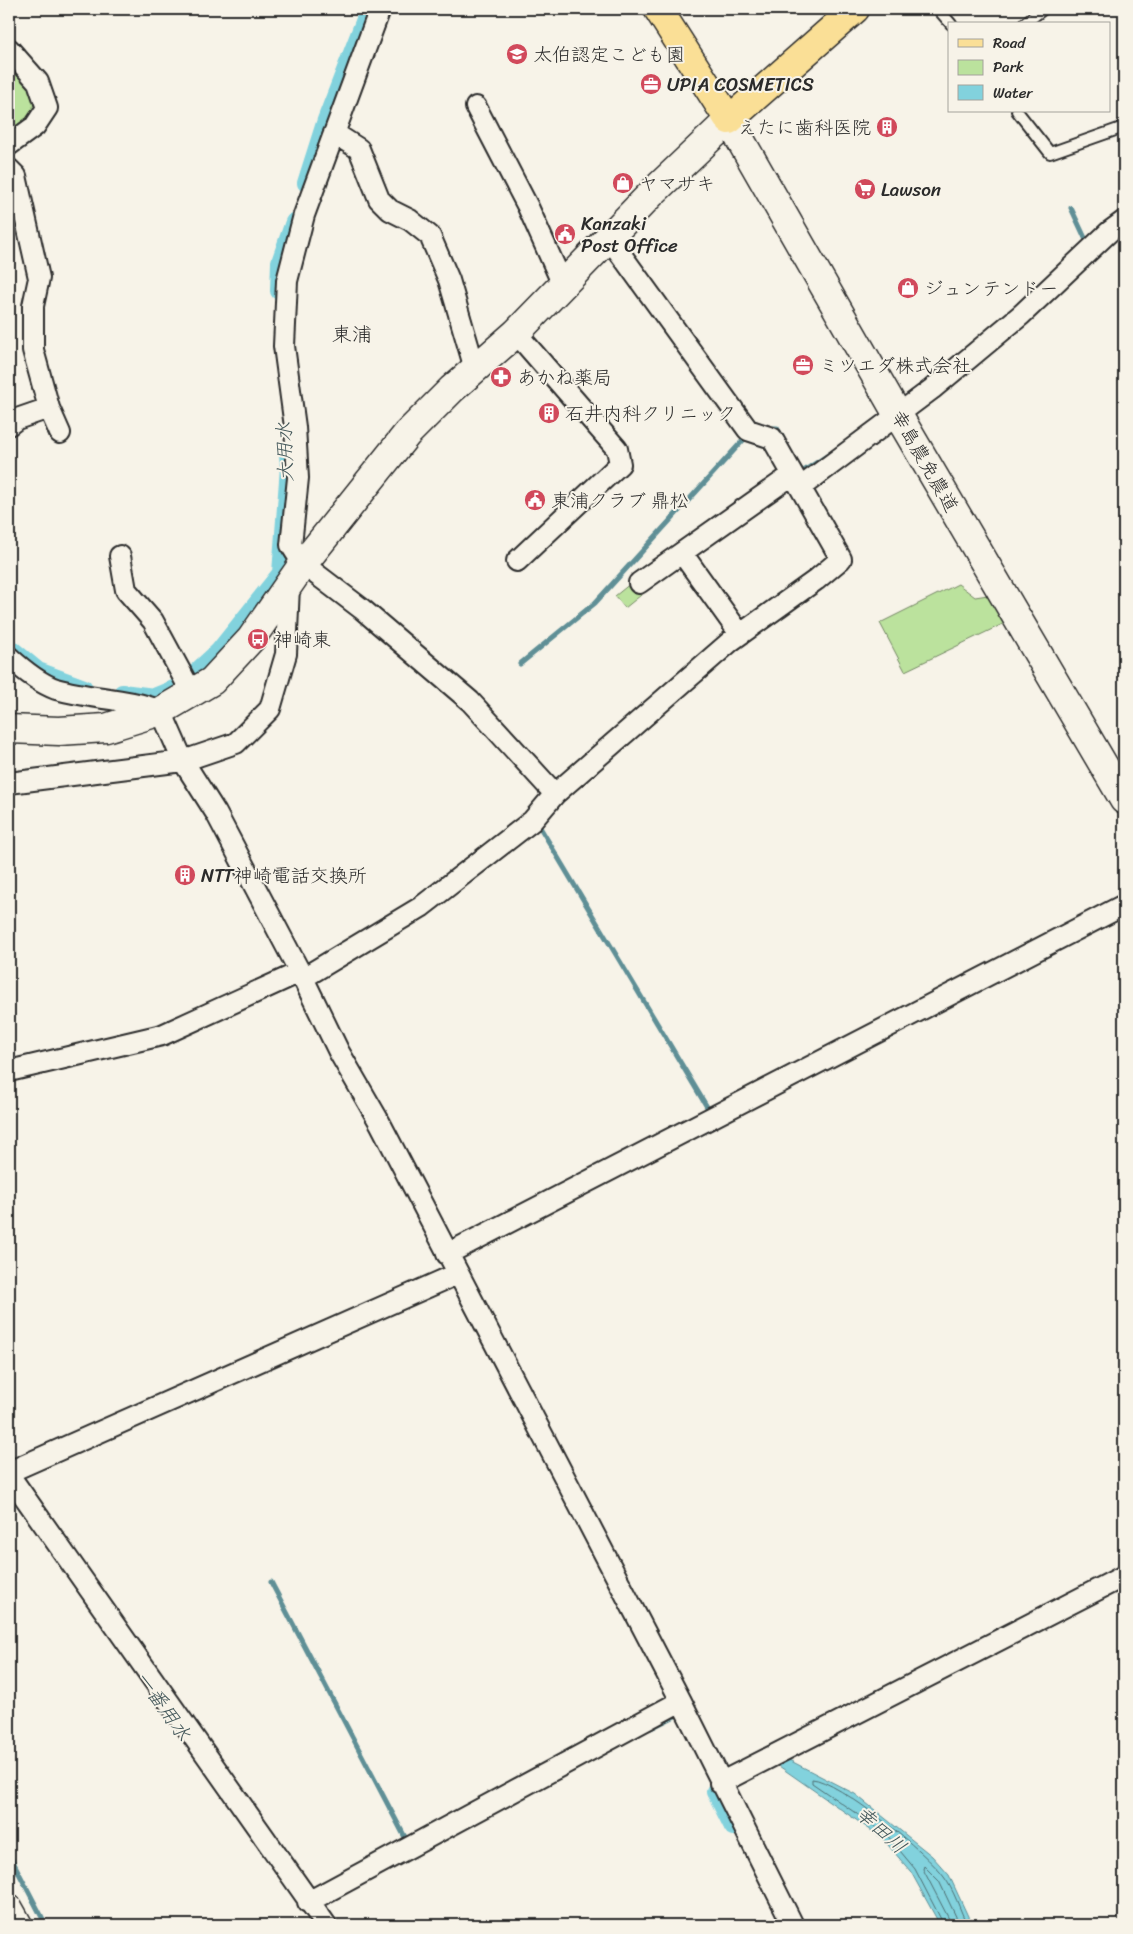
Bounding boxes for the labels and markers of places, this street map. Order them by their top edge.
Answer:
place label: 太伯認定こども園 [533,38,685,71]
school or university icon: 太伯認定こども園 [505,42,529,66]
place label: UPIA COSMETICS [667,68,814,101]
office icon: UPIA COSMETICS [639,72,663,96]
place label: えたに歯科医院 [738,111,871,144]
building icon: えたに歯科医院 [875,115,899,139]
place label: ヤマサキ [639,167,715,200]
shop icon: ヤマサキ [611,171,635,195]
place label: Lawson [881,173,941,206]
supermarket icon: Lawson [853,177,877,201]
place label: Kanzaki Post Office [581,207,678,262]
public building icon: Kanzaki Post Office [553,222,577,246]
place label: ジュンテンドー [924,272,1058,305]
shop icon: ジュンテンドー [896,276,920,300]
place label: ミツエダ株式会社 [819,349,971,382]
office icon: ミツエダ株式会社 [791,353,815,377]
place label: あかね薬局 [517,361,612,394]
pharmacy icon: あかね薬局 [489,365,513,389]
place label: 石井内科クリニック [565,397,736,430]
building icon: 石井内科クリニック [537,401,561,425]
place label: 東浦クラブ 鼎松 [551,484,689,517]
public building icon: 東浦クラブ 鼎松 [523,488,547,512]
place label: 神崎東 [274,623,331,656]
bus stop icon: 神崎東 [246,627,270,651]
place label: NTT神崎電話交換所 [201,859,367,892]
building icon: NTT神崎電話交換所 [173,863,197,887]

